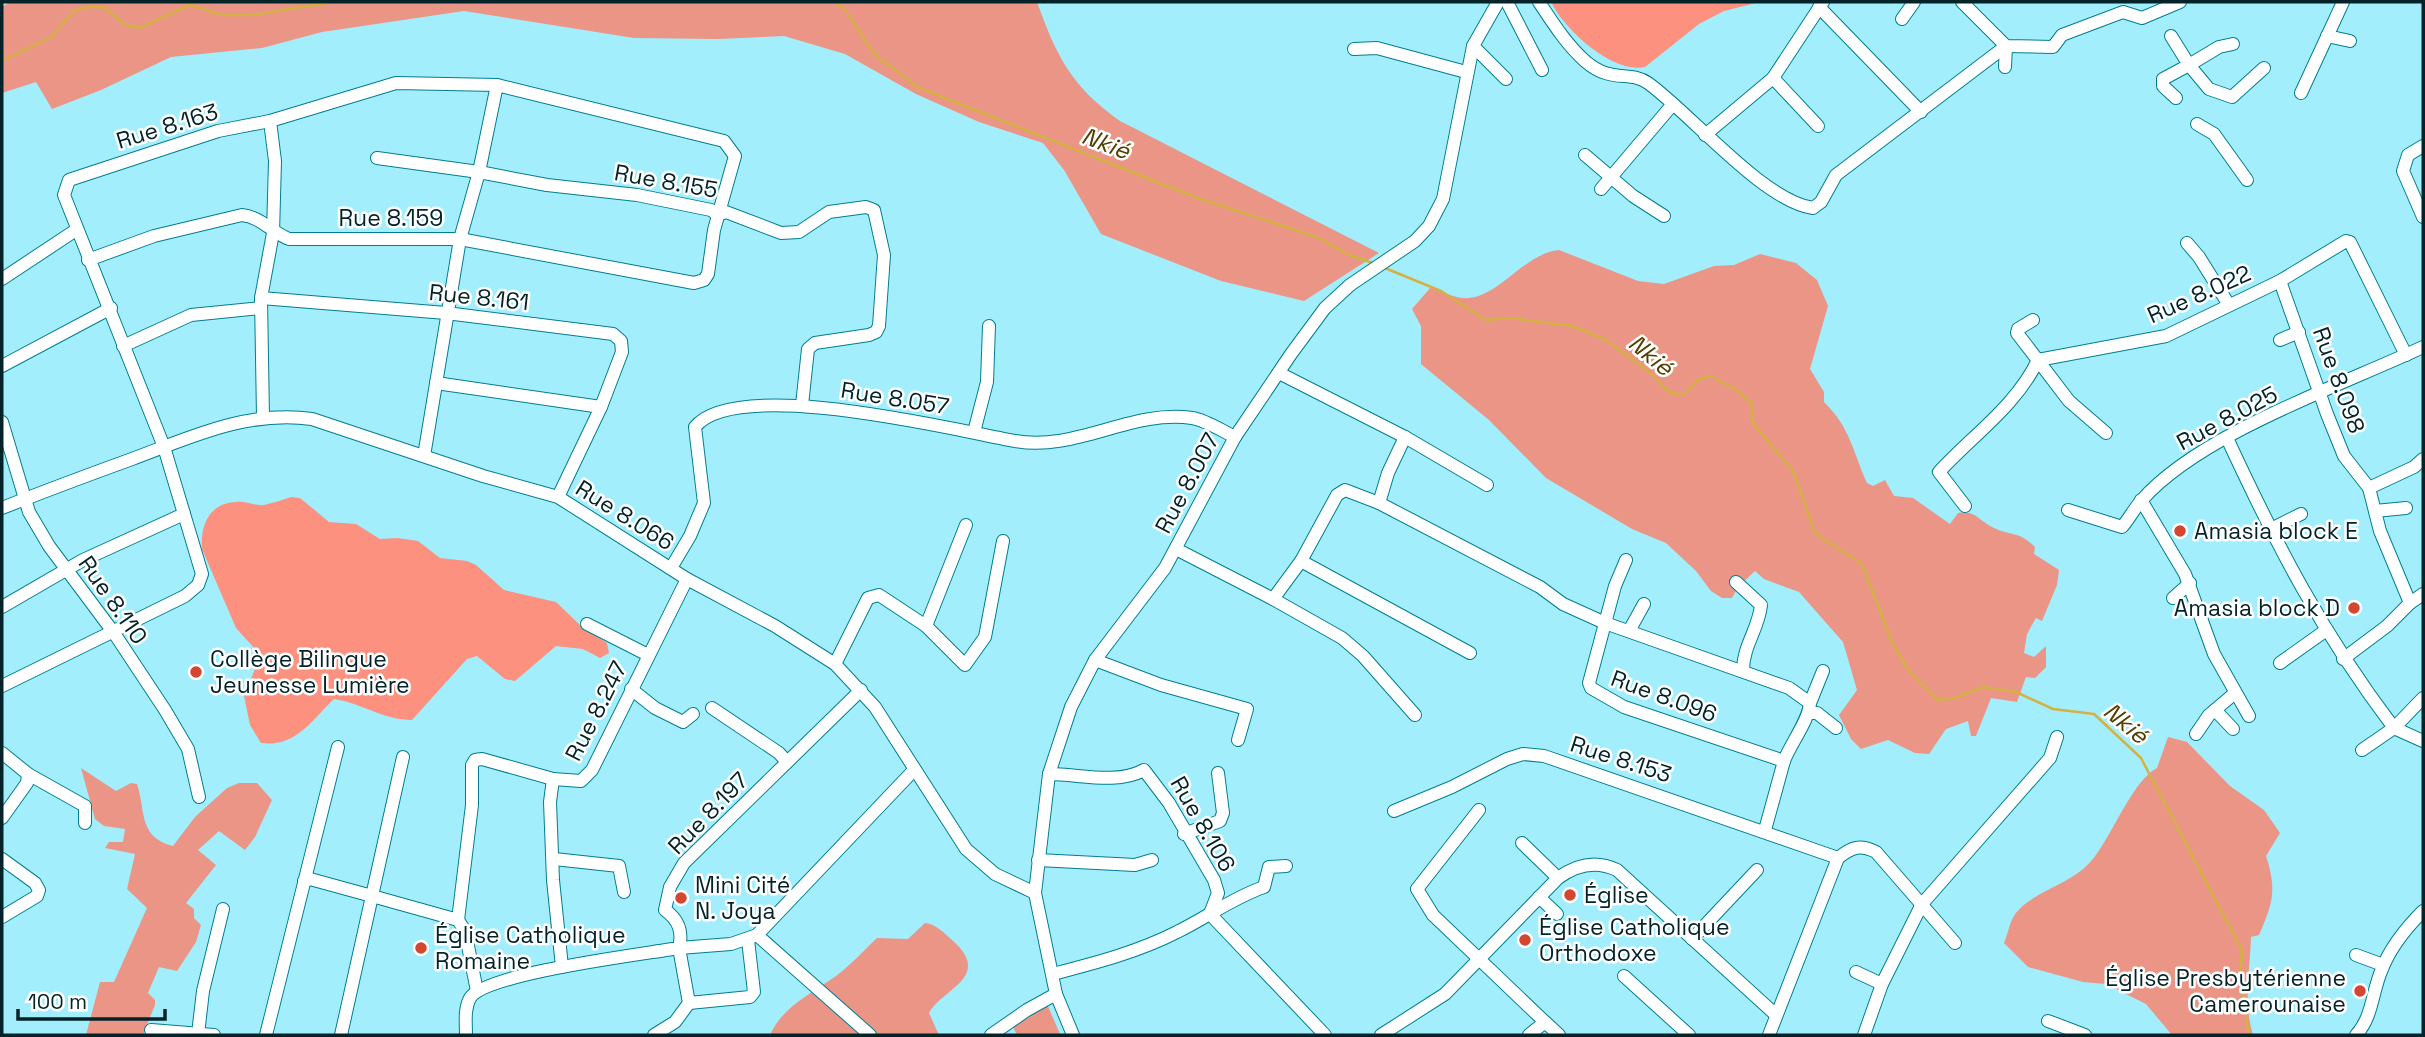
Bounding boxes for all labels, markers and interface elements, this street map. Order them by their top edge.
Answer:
street label: Rue 8.163 [112,96,222,156]
water label: Nkié [1078,120,1135,167]
street label: Rue 8.155 [612,157,720,205]
street label: Rue 8.159 [339,203,443,233]
street label: Rue 8.022 [2142,258,2256,330]
street label: Rue 8.161 [427,277,531,317]
street label: Rue 8.098 [2306,323,2372,437]
water label: Nkié [1622,327,1680,383]
street label: Rue 8.057 [839,375,951,421]
street label: Rue 8.025 [2171,379,2283,457]
street label: Rue 8.007 [1148,427,1226,539]
street label: Rue 8.066 [570,473,680,557]
place label: Amasia block E [2194,516,2358,546]
marker: Amasia block E [2172,523,2188,539]
street label: Rue 8.110 [72,550,154,650]
place label: Amasia block D [2174,593,2340,623]
marker: Amasia block D [2346,600,2362,616]
place label: Collège Bilingue Jeunesse Lumière [210,644,410,700]
street label: Rue 8.247 [558,656,634,766]
street label: Rue 8.096 [1607,663,1721,729]
marker: Collège Bilingue Jeunesse Lumière [188,664,204,680]
water label: Nkié [2097,695,2155,751]
street label: Rue 8.153 [1567,729,1675,789]
street label: Rue 8.197 [661,765,755,861]
street label: Rue 8.106 [1164,771,1242,877]
place label: Mini Cité N. Joya [695,870,790,926]
place label: Église [1584,880,1649,910]
marker: Église [1562,887,1578,903]
marker: Mini Cité N. Joya [673,890,689,906]
place label: Église Catholique Orthodoxe [1539,912,1730,968]
place label: Église Catholique Romaine [435,920,626,976]
marker: Église Catholique Orthodoxe [1517,932,1533,948]
marker: Église Catholique Romaine [413,940,429,956]
place label: Église Presbytérienne Camerounaise [2105,963,2346,1019]
scale bar [18,978,164,1022]
marker: Église Presbytérienne Camerounaise [2352,983,2368,999]
text: 100 m [28,988,87,1015]

